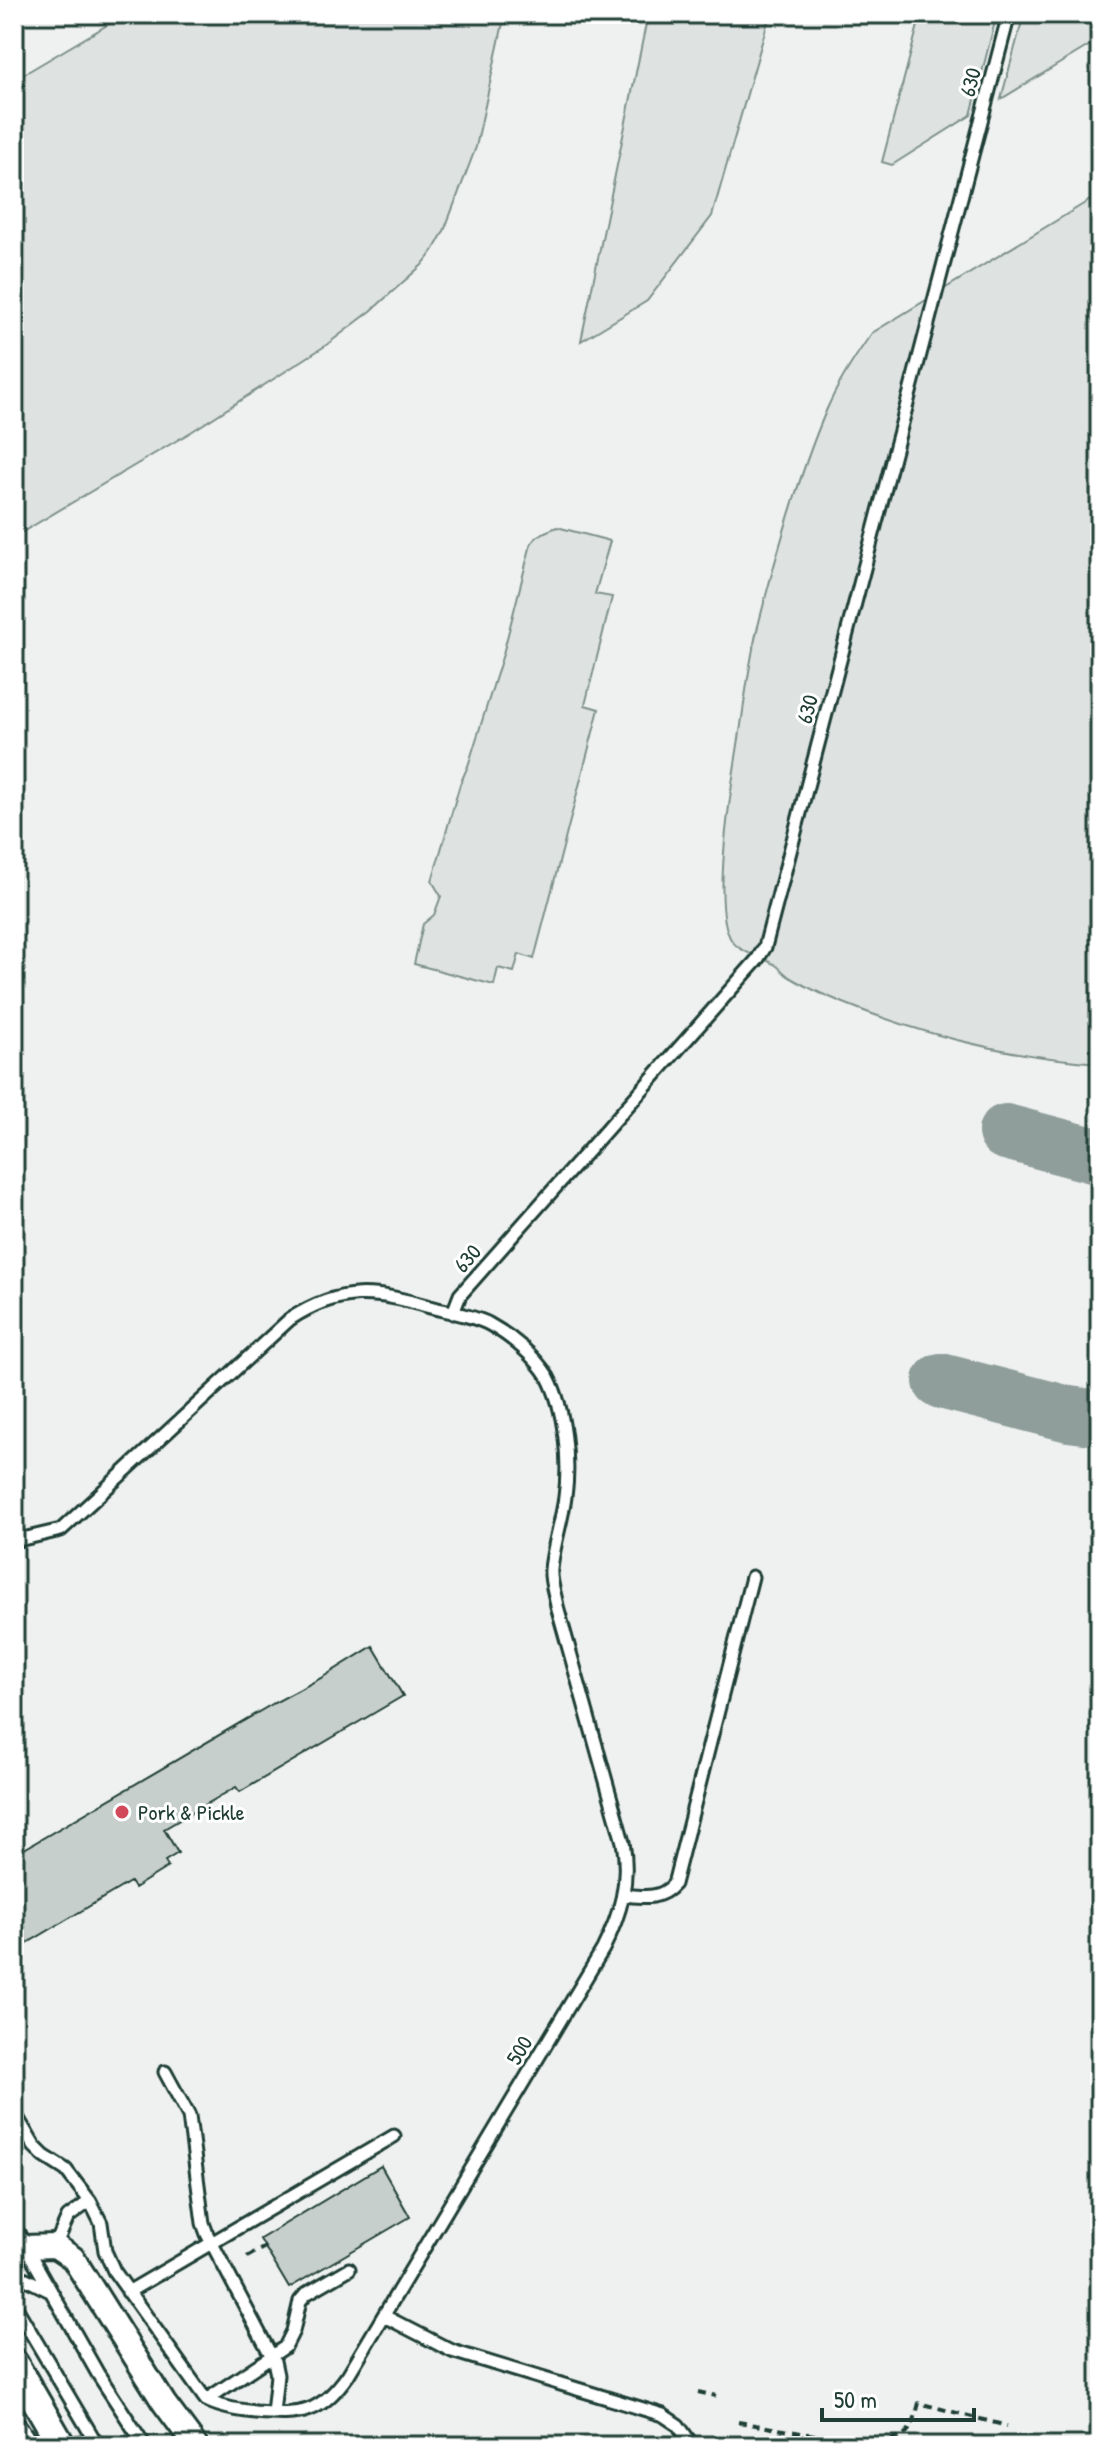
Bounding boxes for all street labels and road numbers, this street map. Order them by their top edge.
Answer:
street label: 630 [952,64,988,100]
street label: 630 [789,691,825,727]
street label: 630 [446,1237,488,1279]
street label: 500 [499,2030,539,2070]

